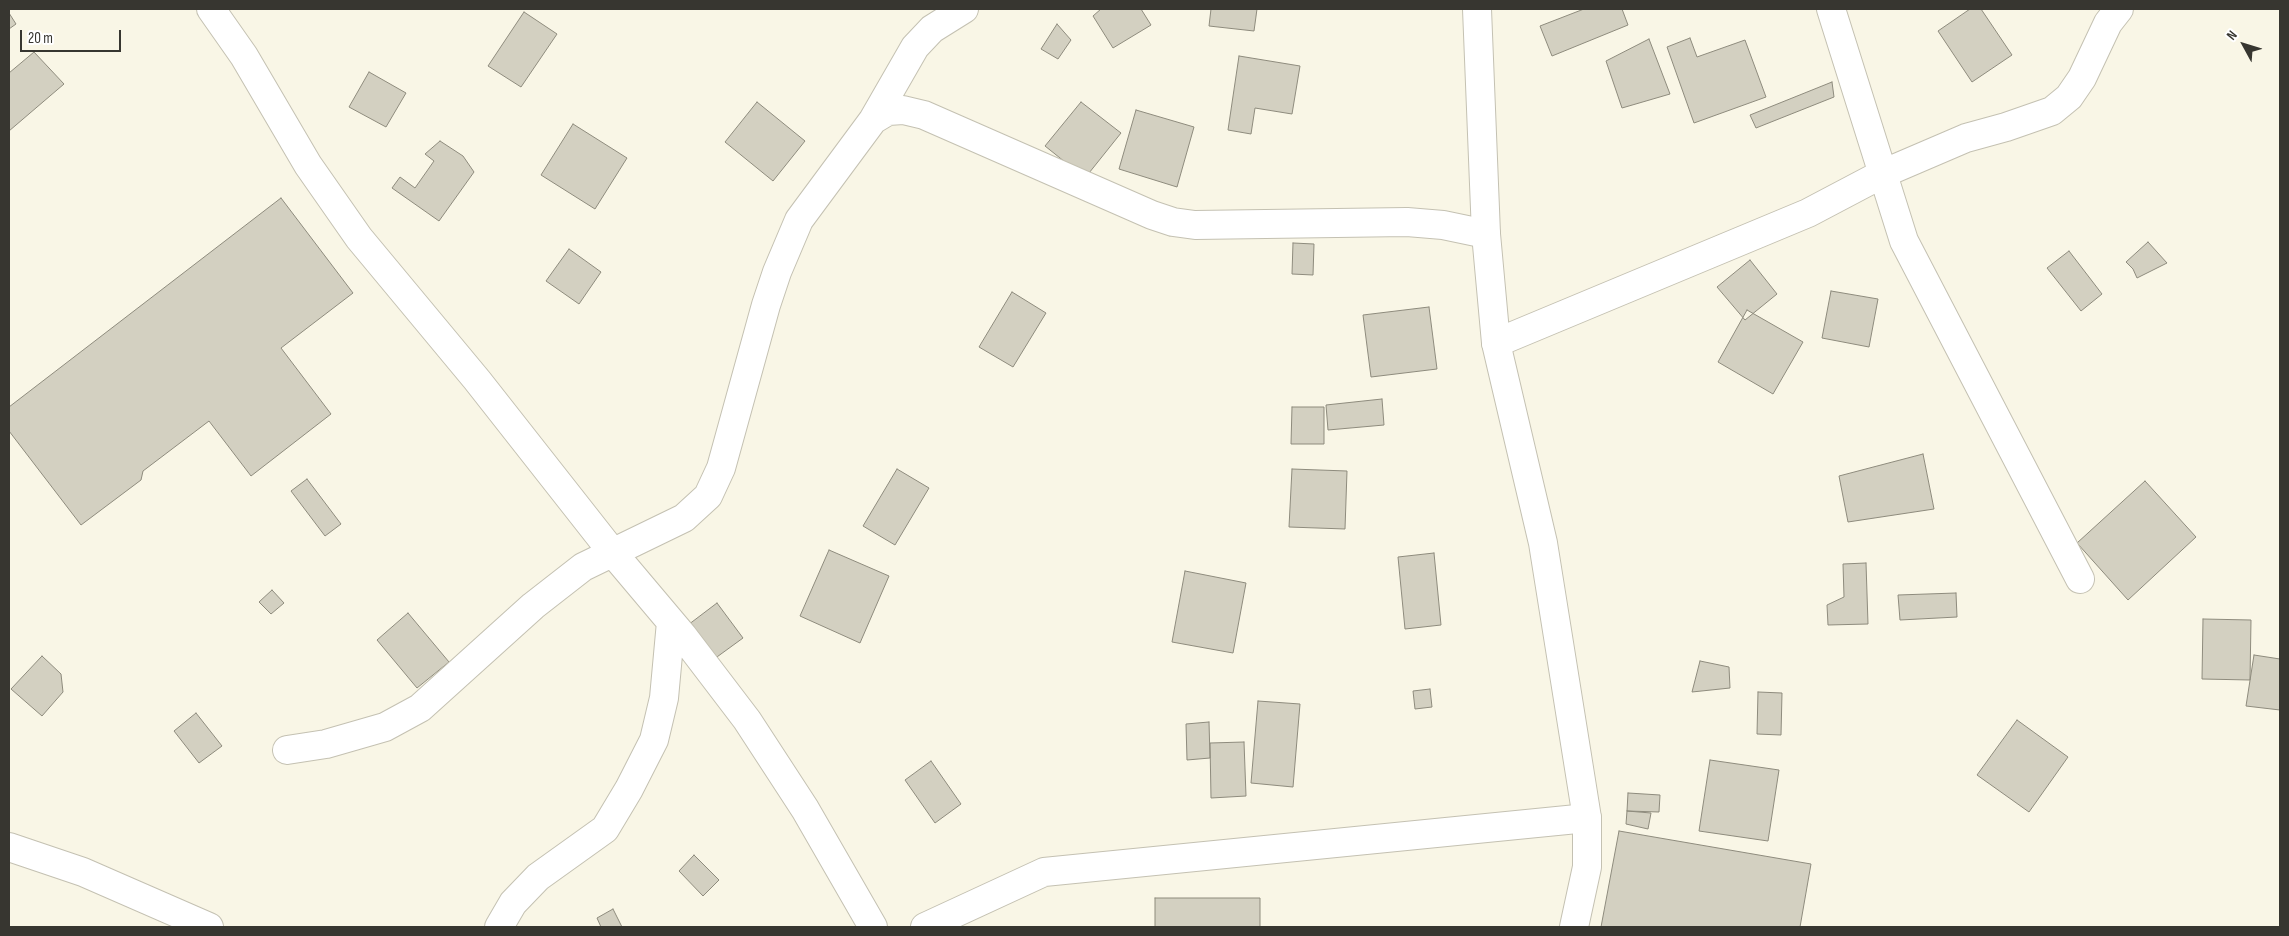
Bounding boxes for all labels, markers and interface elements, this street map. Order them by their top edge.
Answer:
scale bar [22,20,124,52]
north arrow [2219,20,2269,70]
text: N [2223,27,2241,44]
text: 20 m [28,29,53,48]

